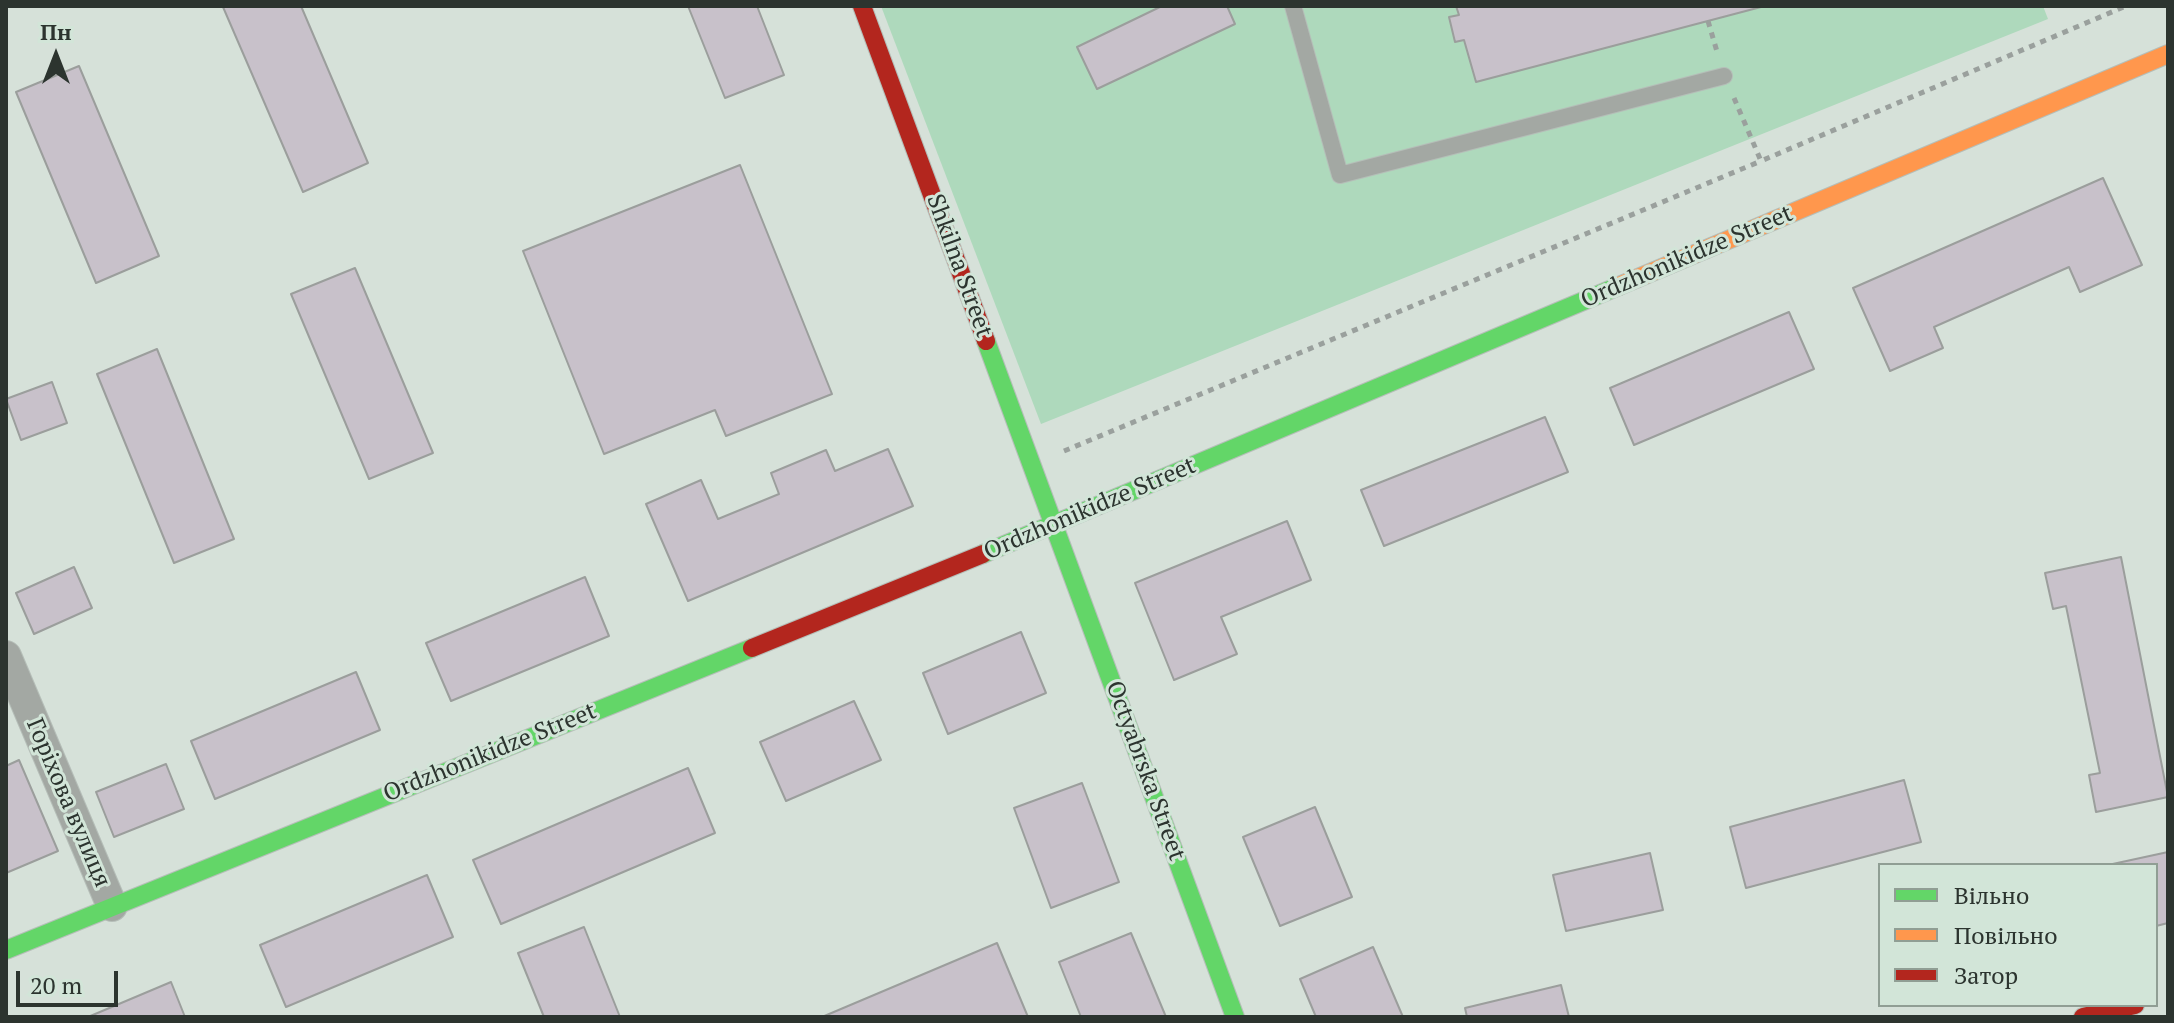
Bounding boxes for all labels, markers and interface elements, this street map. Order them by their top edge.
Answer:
north arrow [16,16,96,96]
text: Пн [40,17,72,46]
street label: Shkilna Street [920,191,998,341]
street label: Ordzhonikidze Street [1577,199,1797,315]
street label: Ordzhonikidze Street [980,451,1200,567]
street label: Octyabrska Street [1099,677,1191,865]
street label: Ordzhonikidze Street [379,697,601,809]
street label: Горіхова вулиця [19,714,117,892]
legend [1878,863,2158,1007]
text: Вільно [1954,879,2029,911]
text: Повільно [1954,919,2058,951]
scale bar [20,955,122,1005]
text: Затор [1954,959,2018,991]
text: 20 m [30,969,82,1001]

